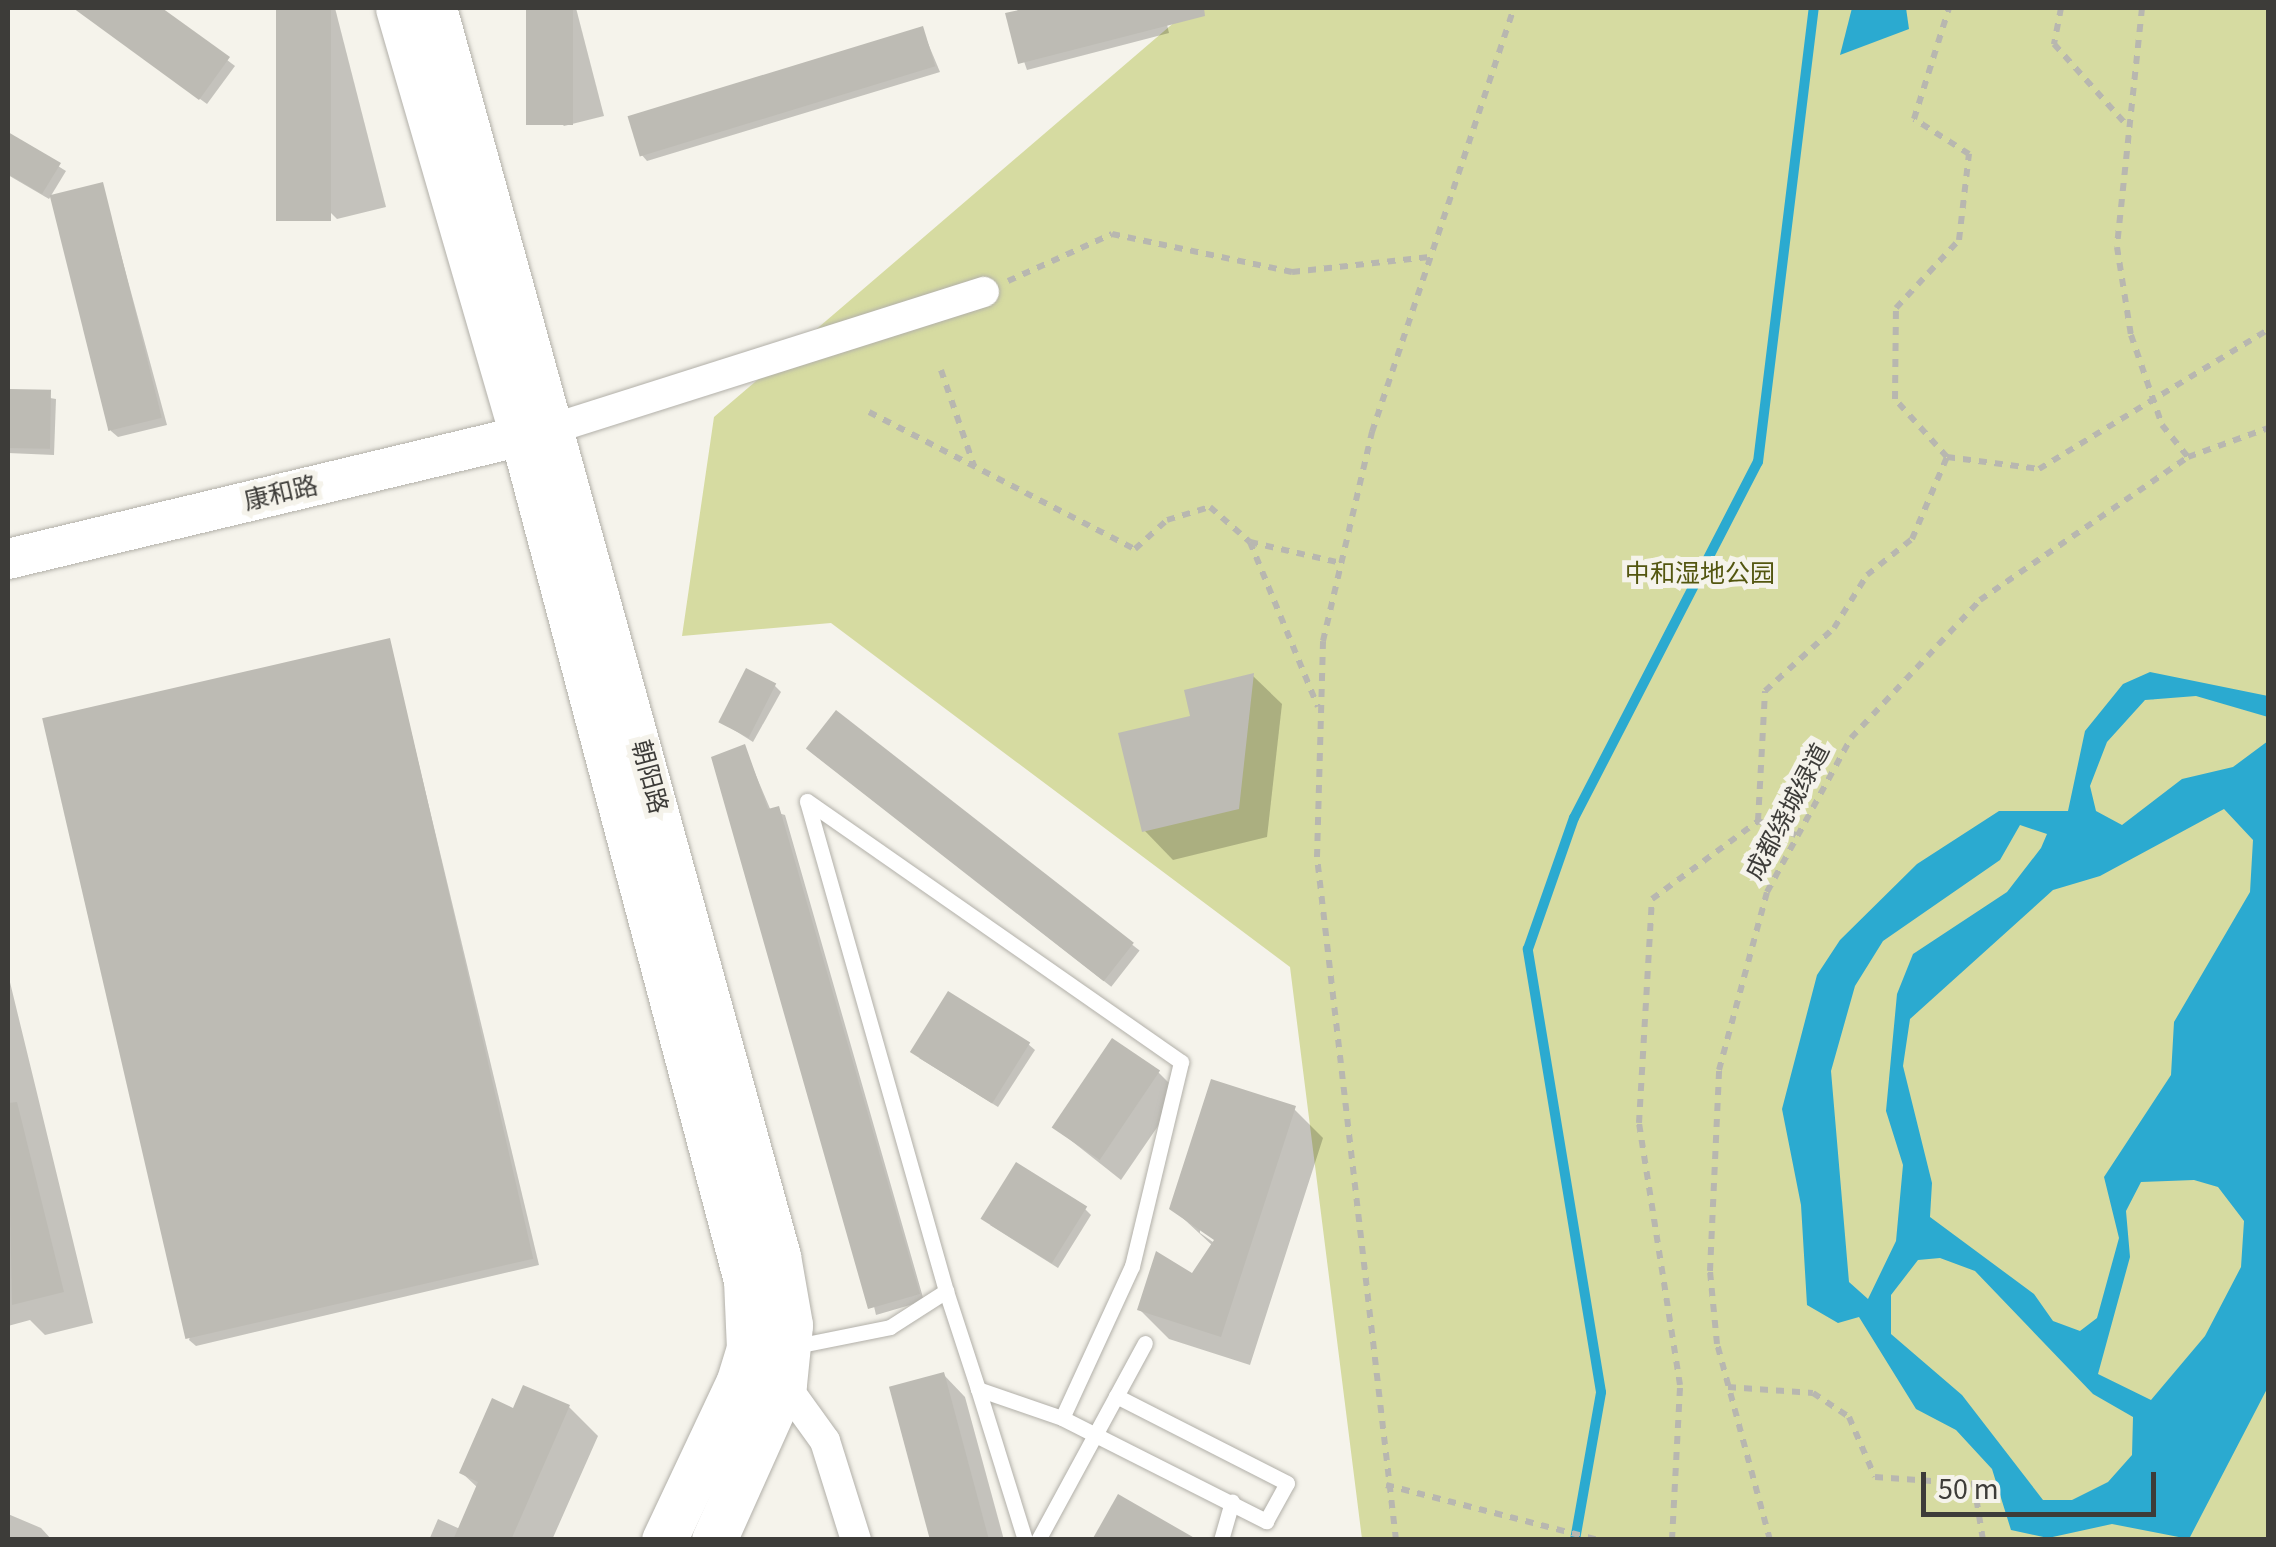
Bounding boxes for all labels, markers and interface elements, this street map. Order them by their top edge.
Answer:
street label: 康和路 [241,471,321,517]
park label: 中和湿地公园 [1625,559,1775,589]
street label: 朝阳路 [625,737,673,817]
street label: 成都绕城绿道 [1740,739,1836,885]
scale bar [1926,1452,2161,1514]
text: 50 m [1938,1468,1999,1511]

